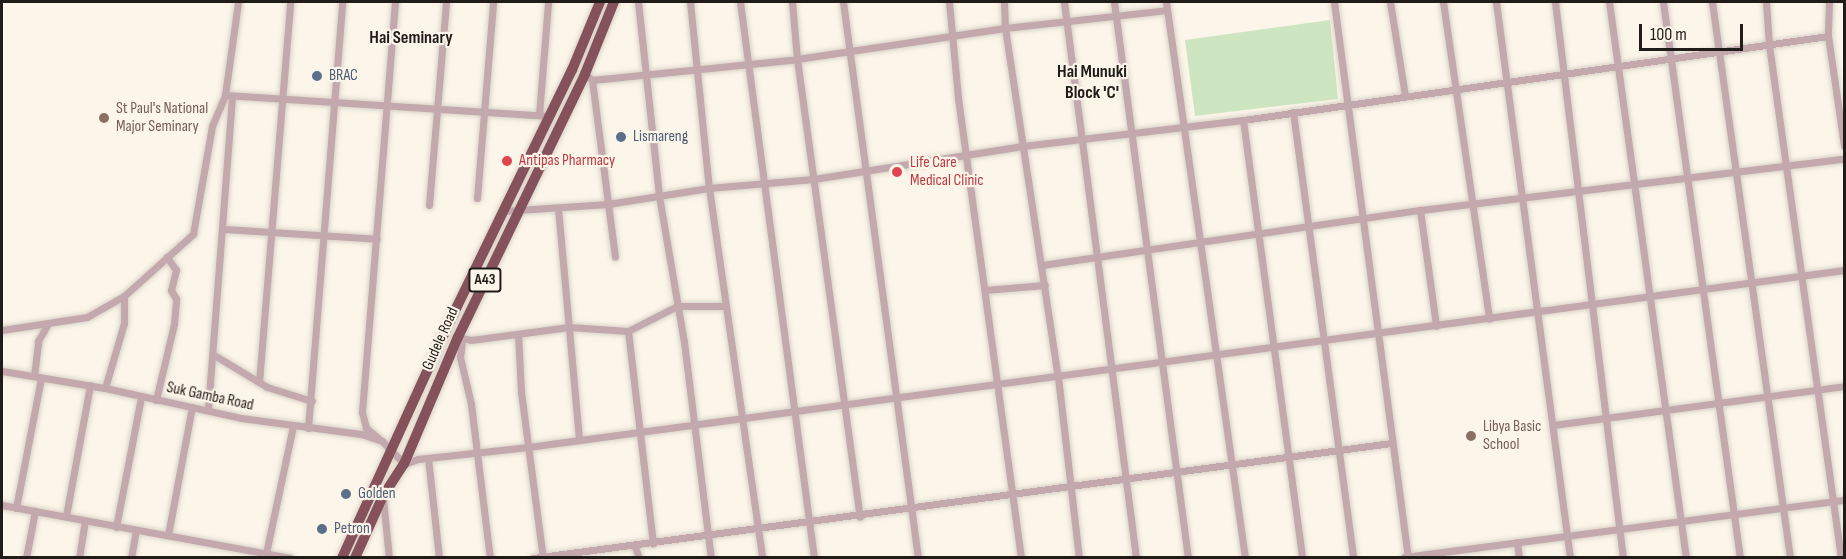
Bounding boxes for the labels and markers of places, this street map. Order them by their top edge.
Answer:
place label: BRAC [329,66,358,86]
marker: BRAC [310,69,324,83]
place label: St Paul's National Major Seminary [116,99,208,137]
marker: St Paul's National Major Seminary [97,111,111,125]
place label: Lismareng [633,127,688,147]
marker: Lismareng [614,130,628,144]
place label: Antipas Pharmacy [519,151,615,171]
place label: Life Care Medical Clinic [910,153,984,191]
marker: Antipas Pharmacy [500,154,514,168]
marker: Life Care Medical Clinic [888,163,906,181]
place label: Libya Basic School [1483,417,1541,455]
marker: Libya Basic School [1464,429,1478,443]
place label: Golden [358,484,396,504]
marker: Golden [339,487,353,501]
place label: Petron [334,519,370,539]
marker: Petron [315,522,329,536]

